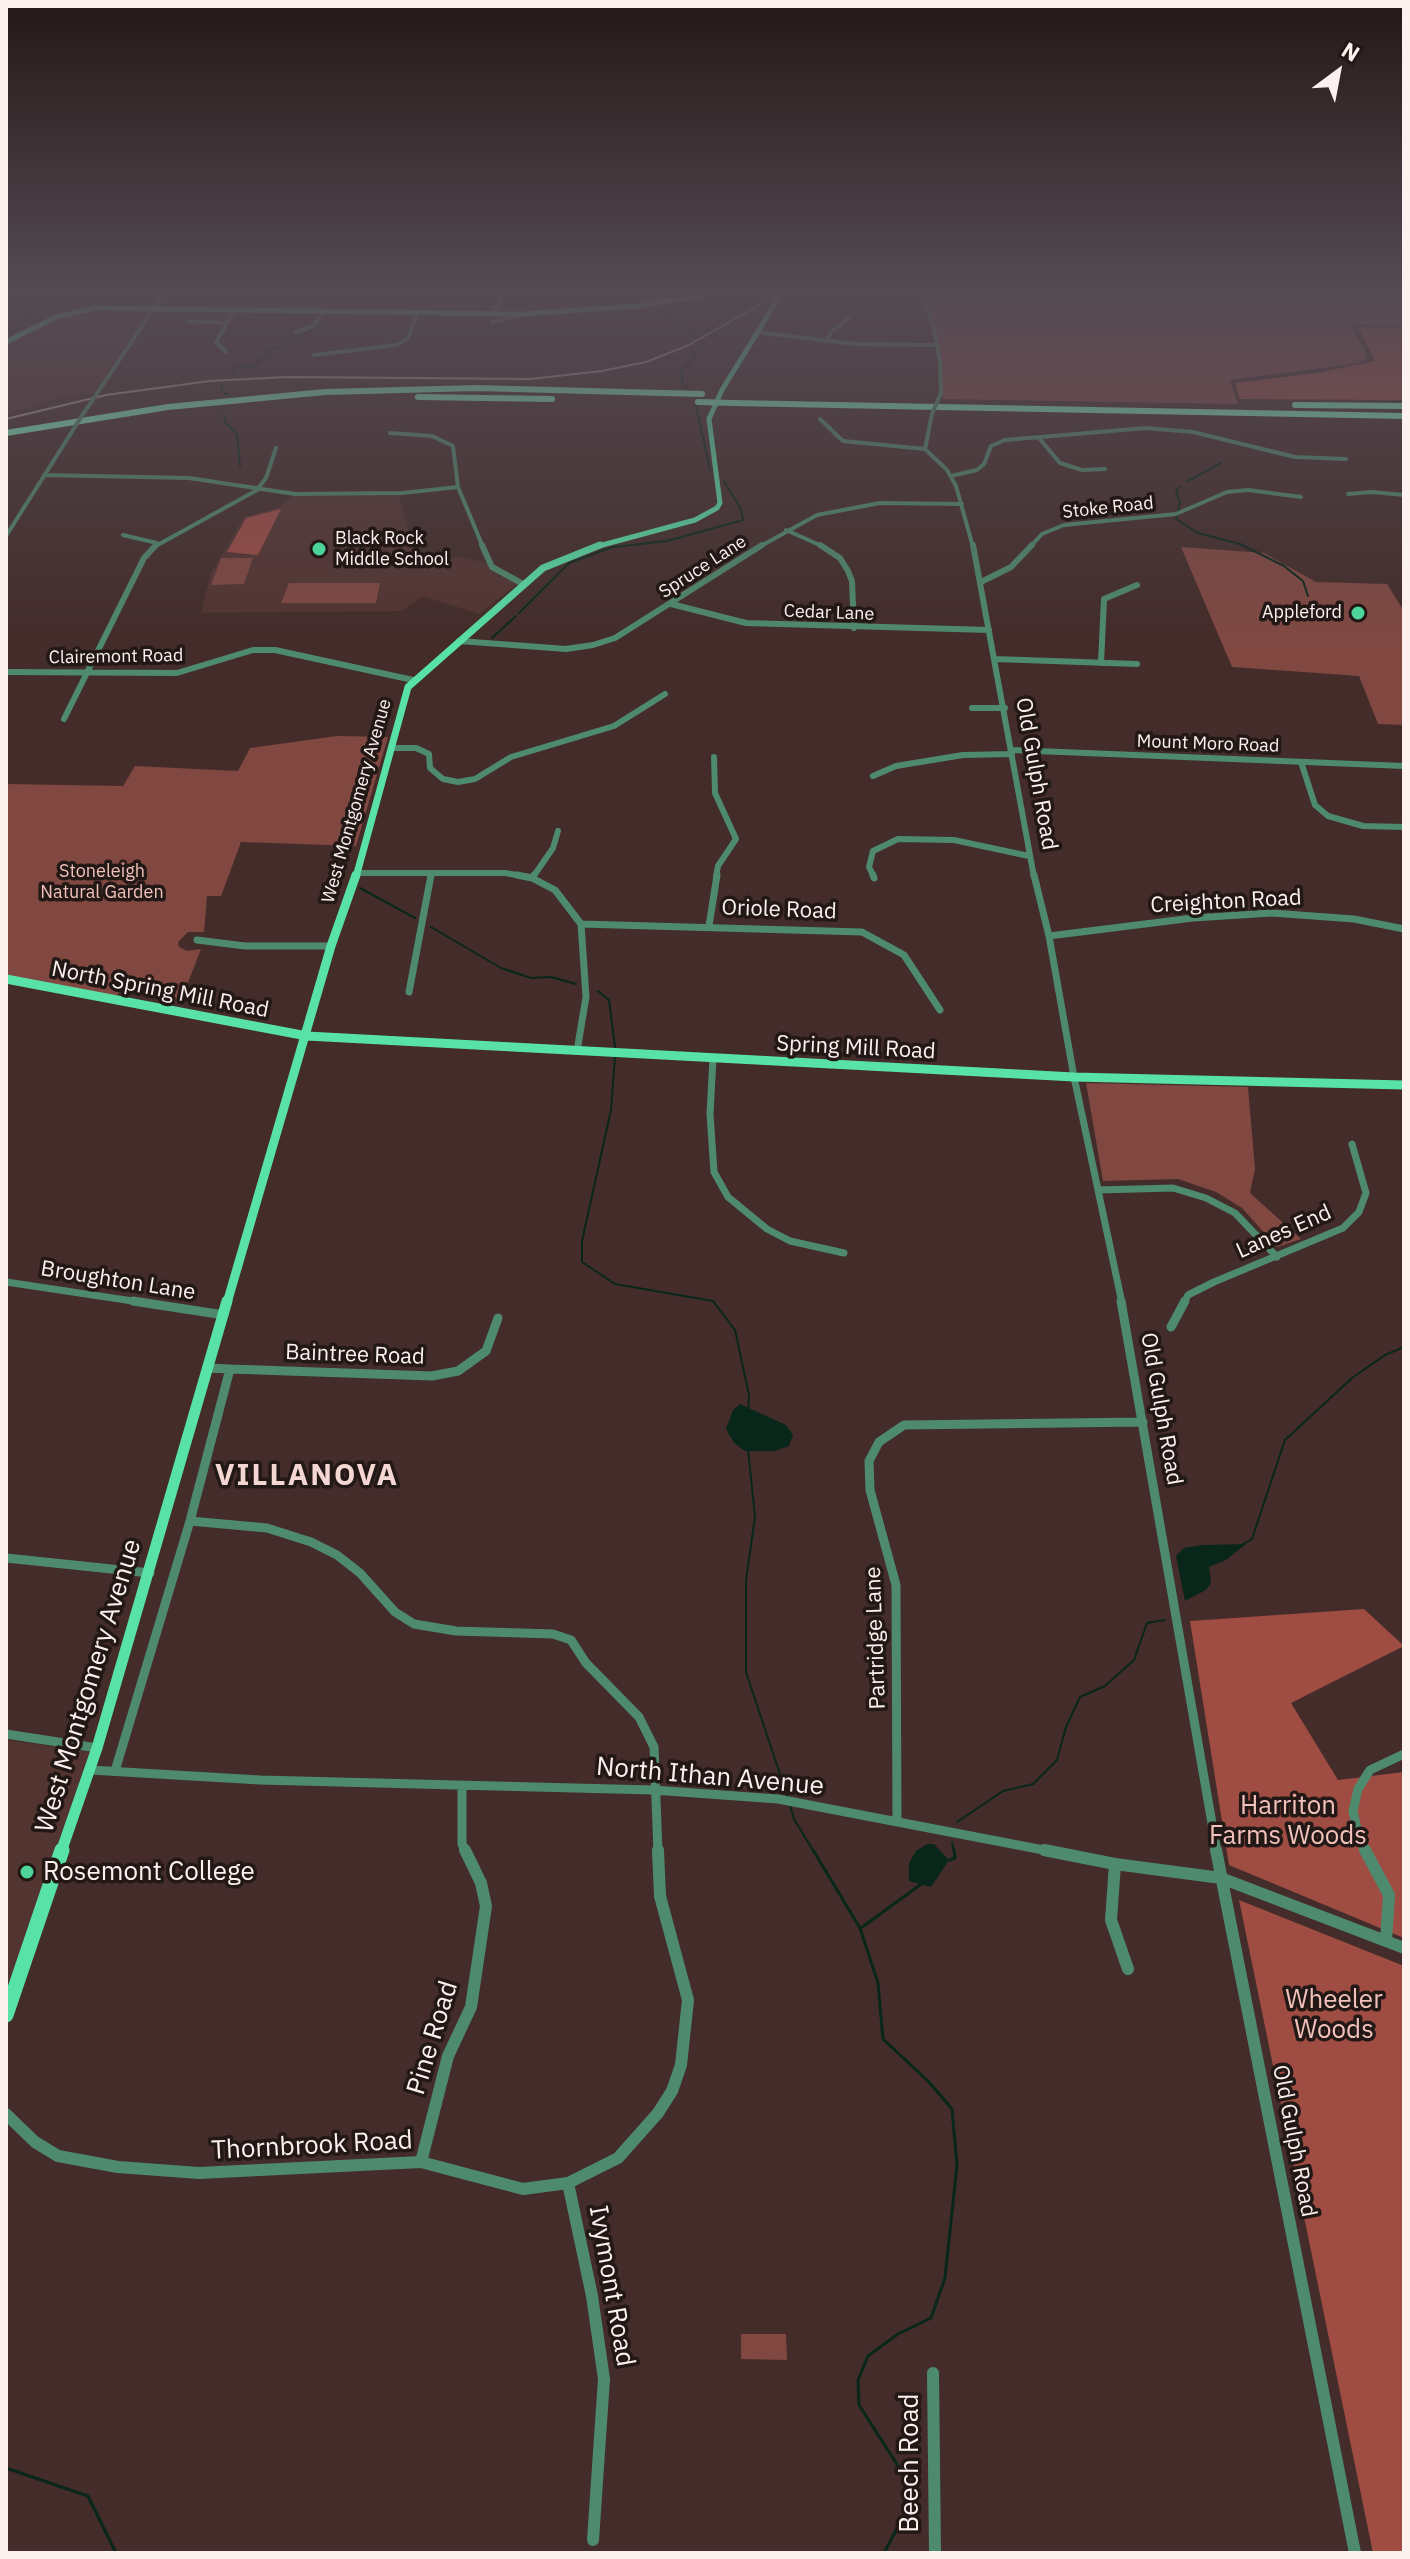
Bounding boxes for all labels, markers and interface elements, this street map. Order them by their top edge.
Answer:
north arrow [1298,32,1378,112]
text: N [1337,35,1365,68]
street label: Stoke Road [1061,492,1155,524]
place label: Black Rock Middle School [335,528,449,570]
street label: Spruce Lane [655,531,751,603]
marker: Black Rock Middle School [310,540,328,558]
street label: Cedar Lane [783,601,875,625]
place label: Appleford [1262,602,1342,624]
marker: Appleford [1349,604,1367,622]
street label: Clairemont Road [49,645,183,669]
street label: Old Gulph Road [1010,696,1062,852]
street label: West Montgomery Avenue [318,697,396,905]
street label: Mount Moro Road [1136,731,1280,757]
park label: Stoneleigh Natural Garden [40,861,164,904]
street label: Creighton Road [1150,885,1302,919]
street label: Oriole Road [721,895,837,925]
street label: North Spring Mill Road [49,956,271,1024]
street label: Spring Mill Road [776,1031,936,1065]
street label: Lanes End [1232,1199,1336,1265]
street label: Broughton Lane [39,1256,197,1306]
street label: Old Gulph Road [1135,1331,1187,1487]
street label: Baintree Road [285,1339,425,1371]
district label: VILLANOVA [215,1458,399,1494]
street label: West Montgomery Avenue [30,1536,148,1836]
street label: Partridge Lane [860,1566,892,1710]
street label: North Ithan Avenue [595,1752,825,1802]
park label: Harriton Farms Woods [1209,1790,1367,1852]
place label: Rosemont College [43,1856,255,1888]
marker: Rosemont College [18,1863,36,1881]
street label: Pine Road [401,1977,465,2099]
park label: Wheeler Woods [1285,1984,1383,2046]
street label: Old Gulph Road [1266,2063,1322,2219]
street label: Thornbrook Road [210,2125,414,2167]
street label: Ivymont Road [581,2203,641,2369]
street label: Beech Road [894,2393,926,2533]

